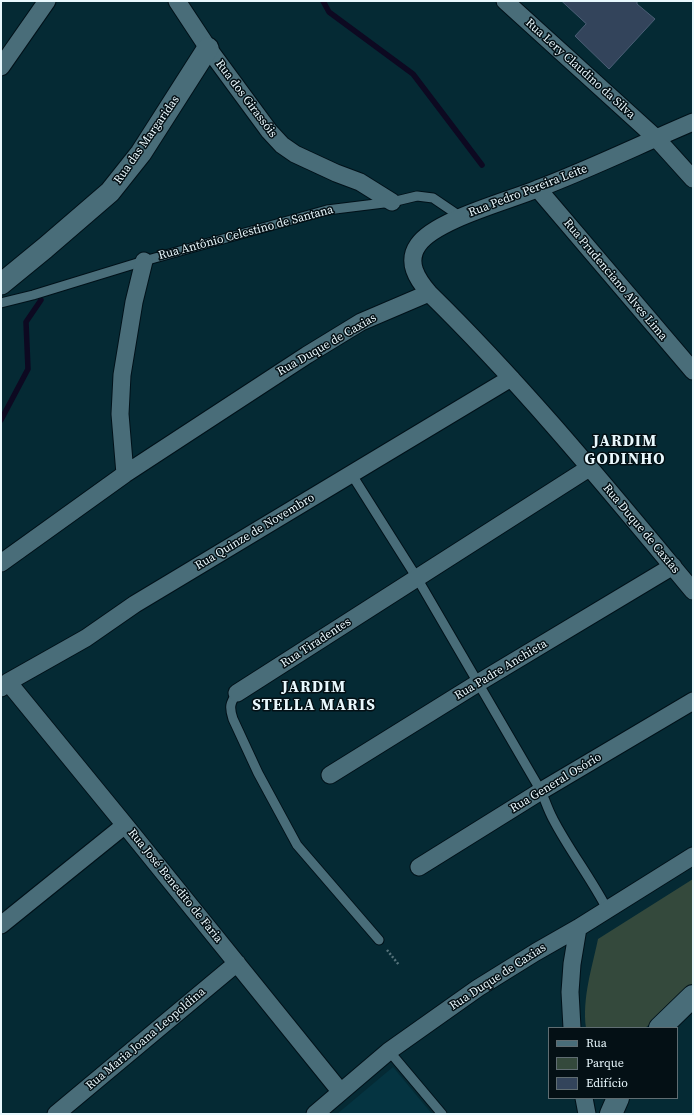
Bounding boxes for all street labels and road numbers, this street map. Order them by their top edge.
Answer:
street label: Rua Lery Claudino da Silva [522,16,638,122]
street label: Rua dos Girassóis [212,57,280,141]
street label: Rua das Margaridas [111,93,183,187]
street label: Rua Pedro Pereira Leite [467,162,589,220]
street label: Rua Antônio Celestino de Santana [157,203,335,263]
street label: Rua Prudenciano Alves Lima [560,216,670,344]
street label: Rua Duque de Caxias [275,311,379,379]
street label: Rua Duque de Caxias [599,481,683,577]
street label: Rua Quinze de Novembro [193,491,317,573]
street label: Rua Tiradentes [278,615,354,671]
street label: Rua Padre Anchieta [452,637,550,703]
street label: Rua General Osório [508,750,604,816]
street label: Rua José Benedito de Faria [125,826,225,946]
street label: Rua Duque de Caxias [447,940,549,1014]
street label: Rua Maria Joana Leopoldina [83,985,209,1093]

